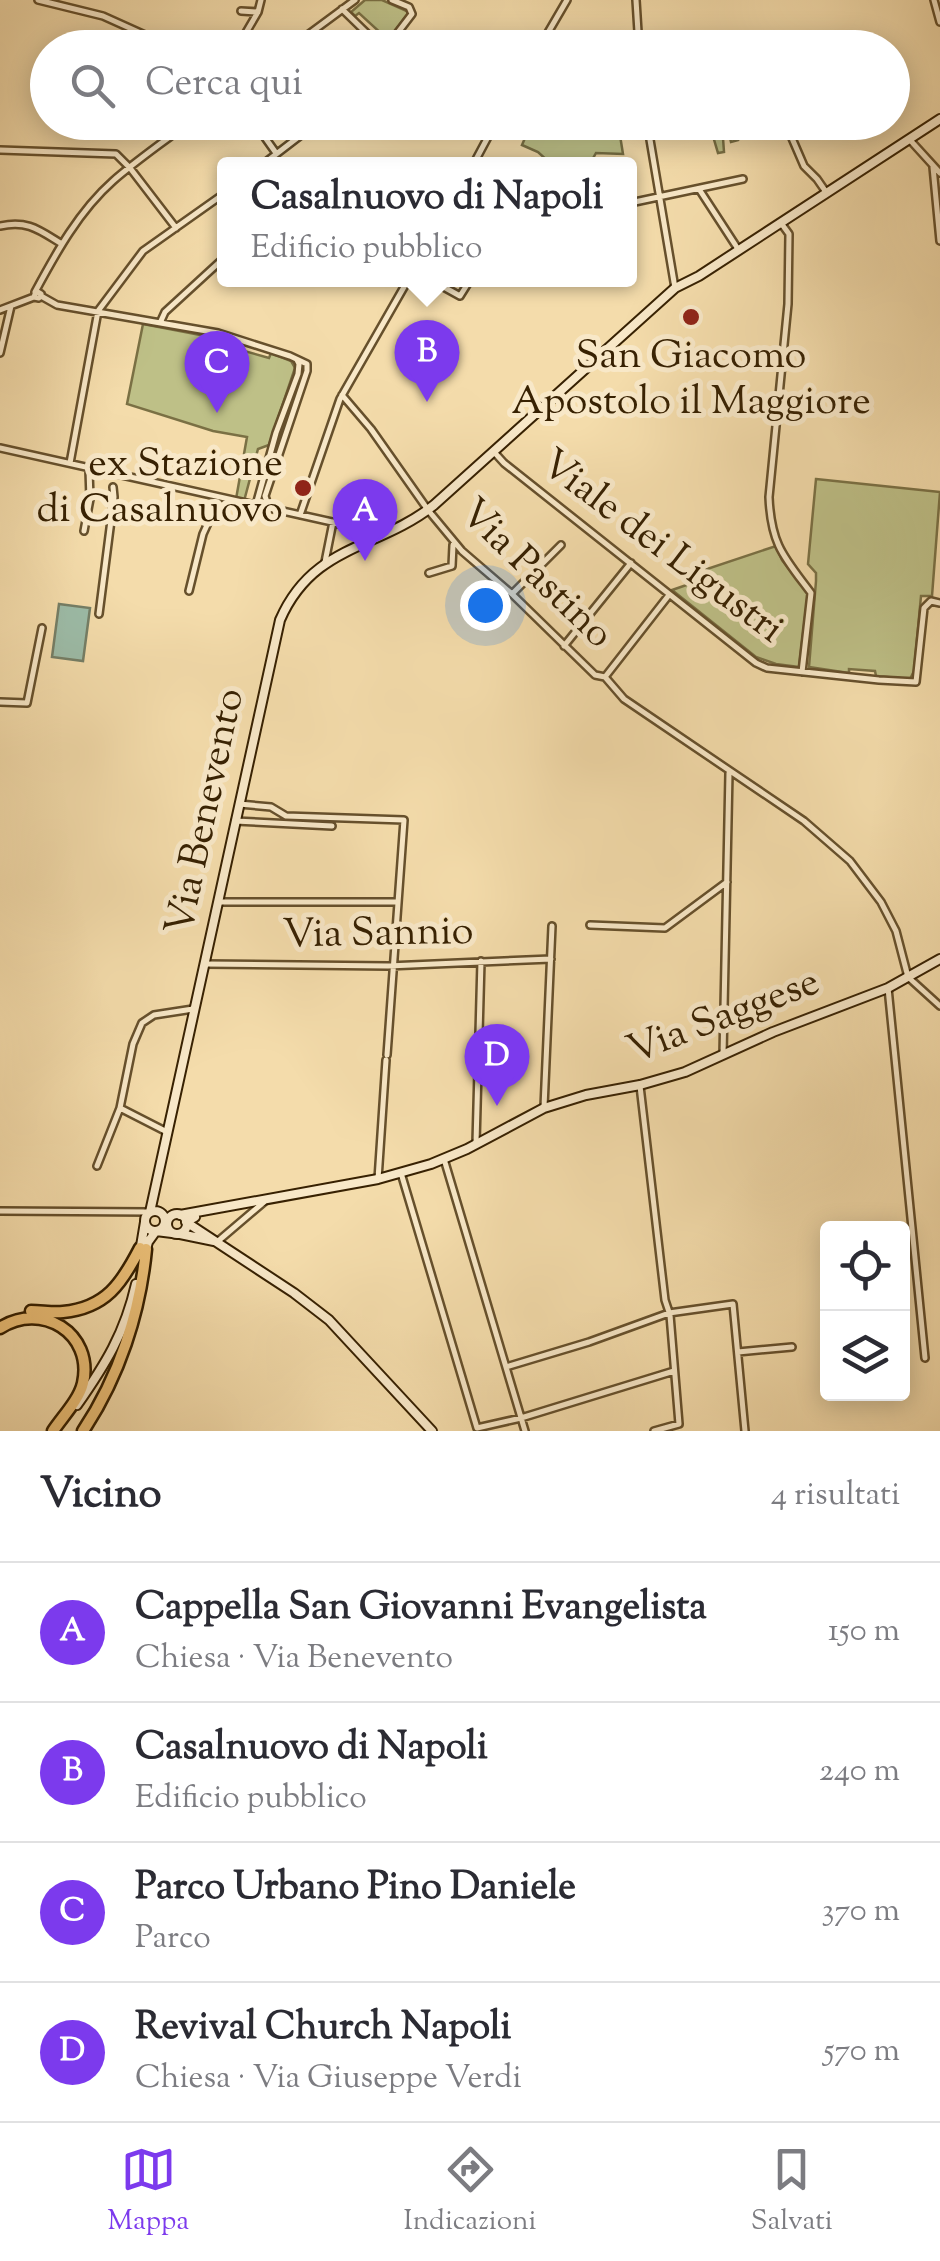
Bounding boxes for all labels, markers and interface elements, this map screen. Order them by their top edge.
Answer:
search box [30,30,910,140]
icon: search [65,58,120,113]
text: Cerca qui [145,58,303,112]
popup [217,157,637,287]
text: Casalnuovo di Napoli [251,172,603,226]
text: Edificio pubblico [251,226,482,272]
marker: San Giacomo Apostolo il Maggiore [680,306,702,328]
pin: B [394,320,460,402]
place label: San Giacomo Apostolo il Maggiore [511,329,871,432]
pin: C [184,330,250,413]
place label: ex Stazione di Casalnuovo [36,437,283,540]
street label: Viale dei Ligustri [527,437,795,659]
marker: ex Stazione di Casalnuovo [292,477,314,499]
pin: A [332,478,398,561]
street label: Via Pastino [445,487,625,663]
your location [460,580,511,631]
street label: Via Benevento [153,684,261,940]
street label: Via Sannio [282,905,474,965]
street label: Via Saggese [620,955,828,1081]
pin: D [464,1024,530,1106]
map controls [820,1221,910,1401]
button: locate [820,1221,910,1311]
button: layers [820,1311,910,1401]
text: Vicino [40,1466,161,1526]
text: 4 risultati [771,1473,900,1519]
text: Cappella San Giovanni Evangelista [135,1582,707,1636]
text: A [60,1609,85,1655]
text: 150 m [828,1609,900,1655]
text: Chiesa · Via Benevento [135,1636,453,1682]
text: Casalnuovo di Napoli [135,1722,488,1776]
text: B [62,1749,83,1795]
text: 240 m [819,1749,900,1795]
text: Edificio pubblico [135,1776,367,1822]
text: Parco Urbano Pino Daniele [135,1862,576,1916]
text: C [60,1889,85,1935]
text: 370 m [821,1889,900,1935]
text: Parco [135,1916,211,1962]
text: Revival Church Napoli [135,2002,511,2056]
text: D [60,2029,85,2075]
text: 570 m [823,2029,900,2075]
text: Chiesa · Via Giuseppe Verdi [135,2056,521,2102]
tab: Mappa [107,2142,189,2242]
tab: Indicazioni [404,2142,536,2242]
tab: Salvati [751,2142,833,2242]

